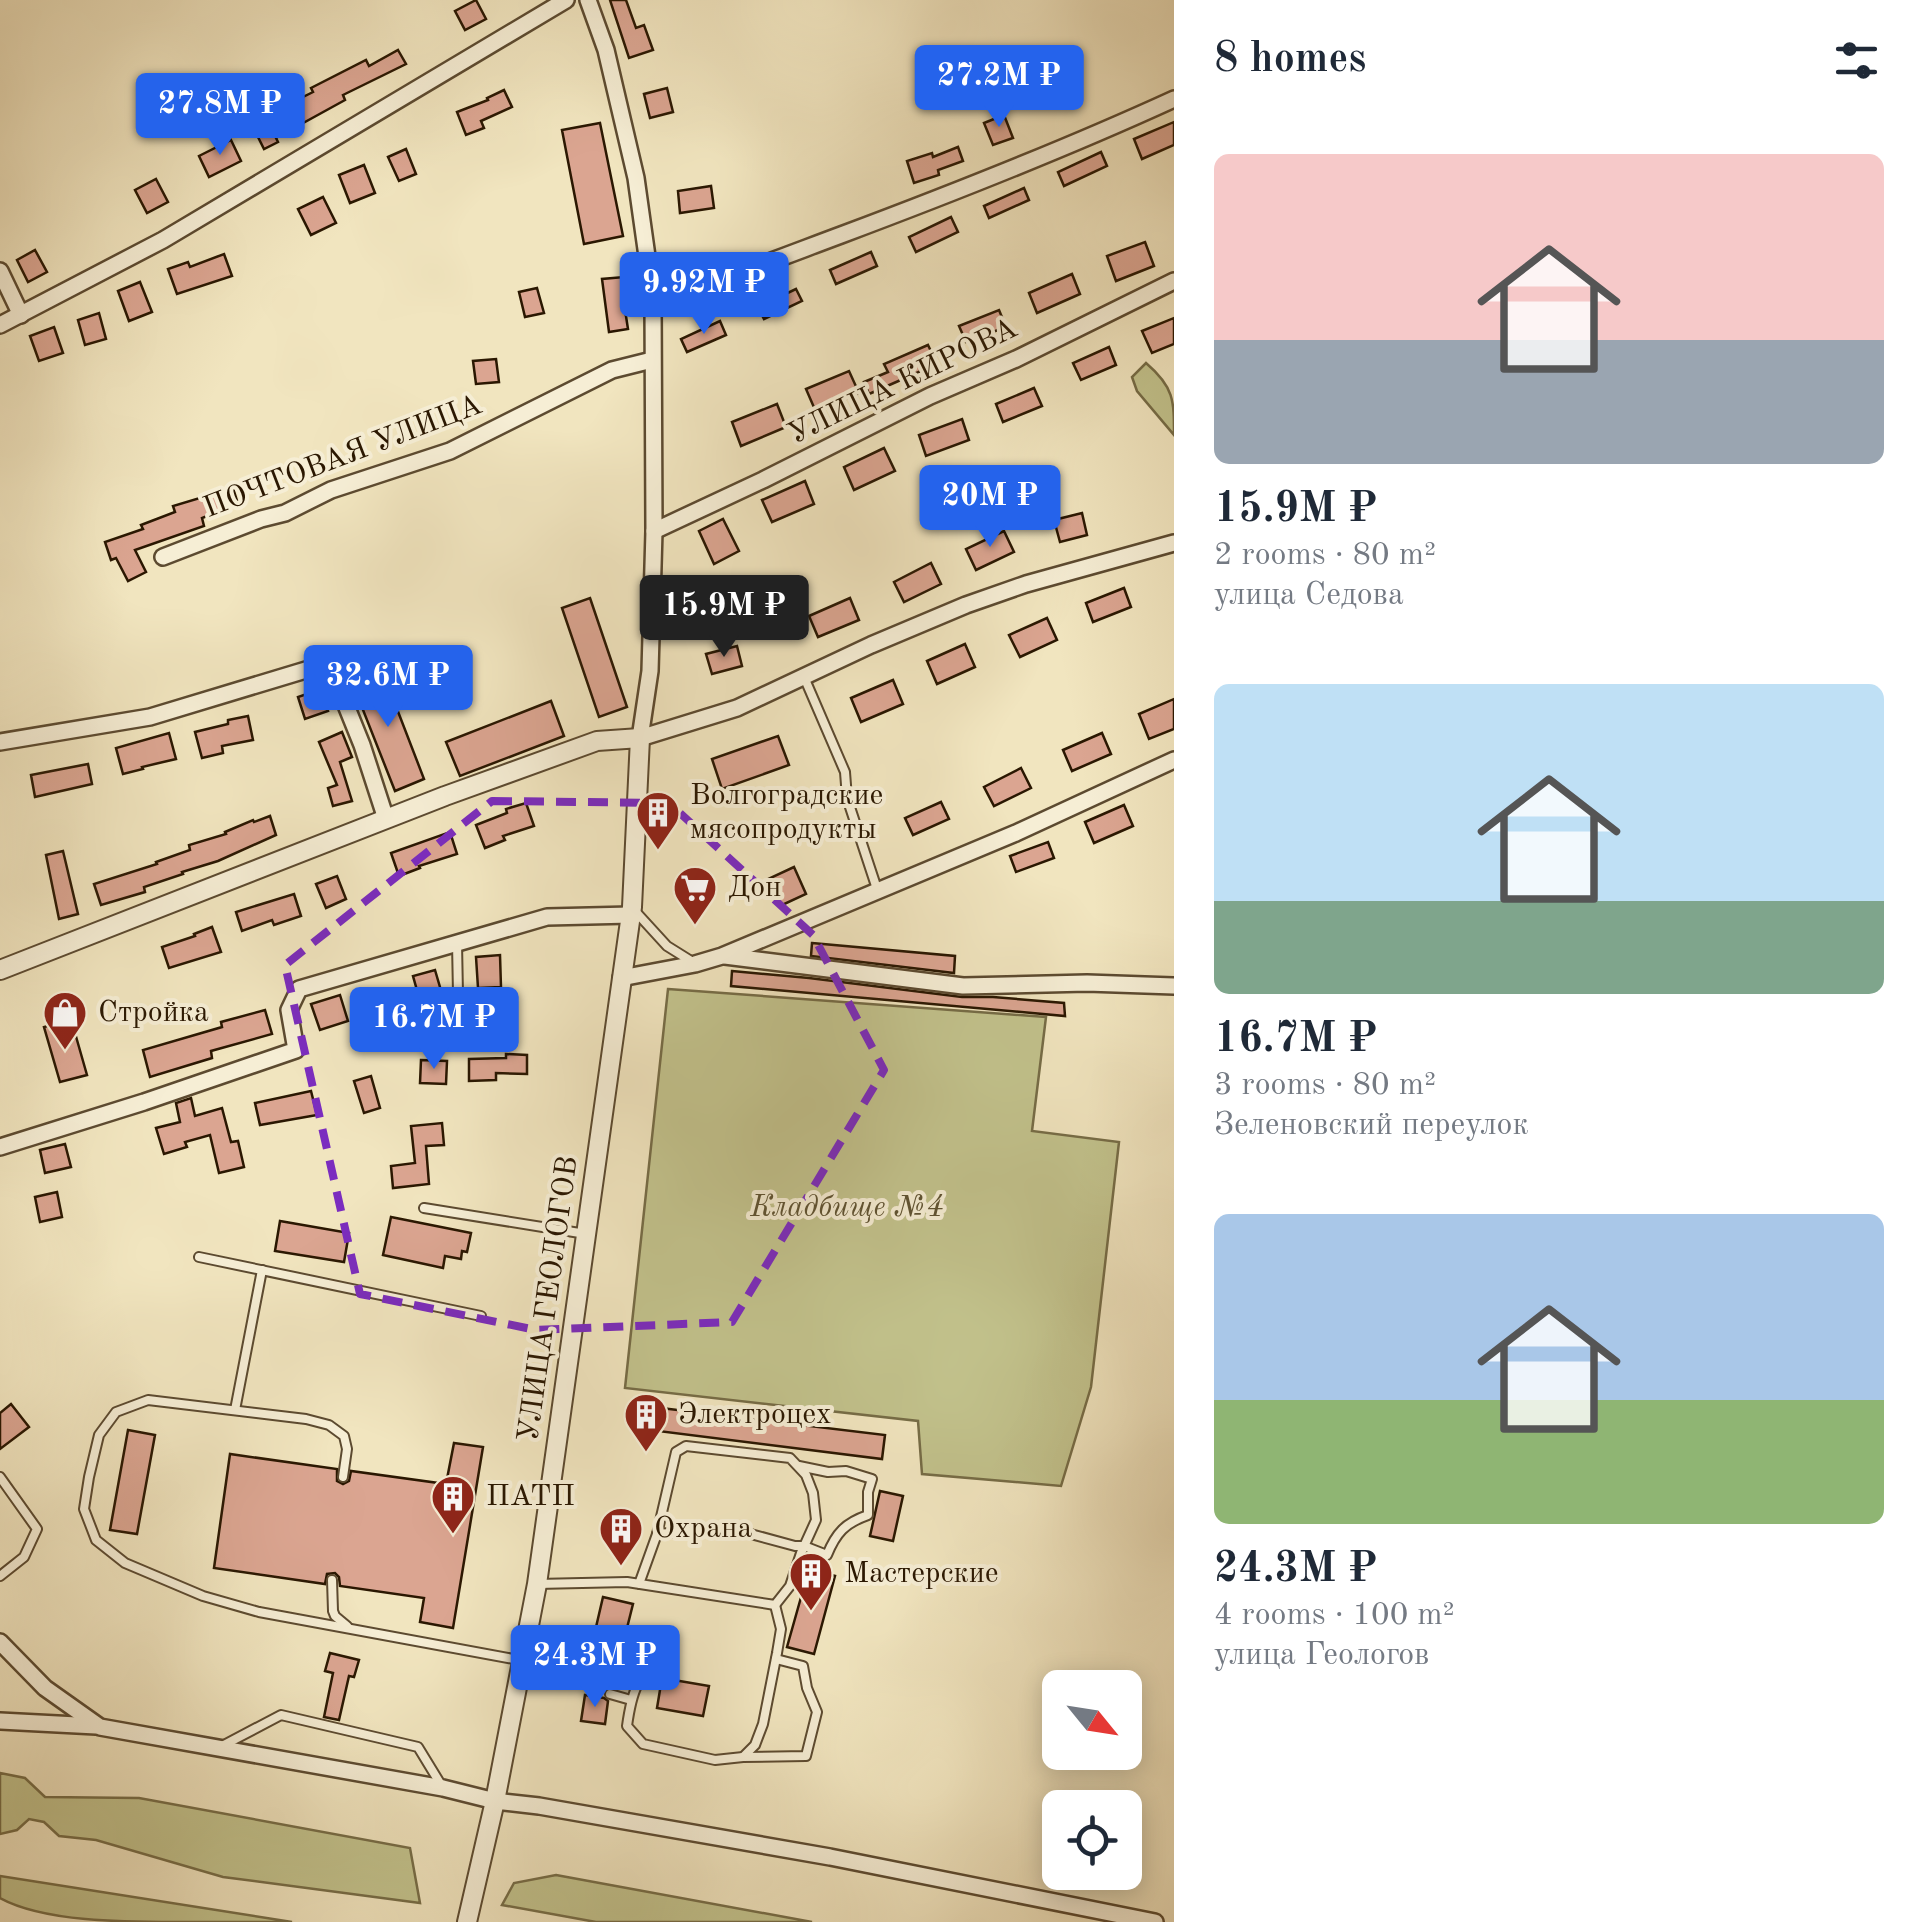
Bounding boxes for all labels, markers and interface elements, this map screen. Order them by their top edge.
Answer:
icon: filters [1829,33,1884,88]
text: 8 homes [1214,39,1366,81]
pin: 27.2M ₽ [907,45,1091,130]
text: 27.2M ₽ [937,61,1061,93]
pin: 27.8M ₽ [128,73,312,158]
text: 27.8M ₽ [158,89,282,121]
icon: home [1459,219,1639,399]
pin: 9.92M ₽ [612,252,796,337]
text: 9.92M ₽ [642,268,766,300]
street label: УЛИЦА КИРОВА [784,313,1022,451]
street label: ПОЧТОВАЯ УЛИЦА [200,390,487,524]
pin: 20M ₽ [920,465,1060,550]
text: 20M ₽ [941,481,1039,513]
text: 15.9M ₽ [1214,489,1377,531]
text: 2 rooms · 80 m² [1214,540,1436,572]
pin: 15.9M ₽ [632,575,816,660]
text: улица Седова [1214,580,1404,612]
text: 15.9M ₽ [662,591,786,623]
pin: 32.6M ₽ [296,645,480,730]
text: 32.6M ₽ [326,661,450,693]
icon: home [1459,749,1639,929]
place label: Волгоградские мясопродукты [690,781,883,845]
building icon: Волгоградские мясопродукты [635,790,681,851]
supermarket icon: Дон [672,865,718,926]
place label: Дон [728,873,782,903]
pin: 16.7M ₽ [342,987,526,1072]
shop icon: Стройка [42,990,88,1051]
place label: Стройка [98,998,209,1028]
text: 16.7M ₽ [372,1003,496,1035]
text: 16.7M ₽ [1214,1019,1377,1061]
text: 3 rooms · 80 m² [1214,1070,1436,1102]
text: Зеленовский переулок [1214,1110,1529,1142]
street label: УЛИЦА ГЕОЛОГОВ [514,1154,584,1444]
park label: Кладбище №4 [749,1193,944,1223]
icon: home [1459,1279,1639,1459]
building icon: Электроцех [623,1392,669,1453]
place label: Электроцех [678,1400,832,1430]
building icon: ПАТП [430,1474,476,1535]
place label: ПАТП [486,1482,575,1512]
building icon: Охрана [598,1506,644,1567]
place label: Охрана [654,1514,752,1544]
text: 24.3M ₽ [1214,1549,1377,1591]
building icon: Мастерские [788,1551,834,1612]
place label: Мастерские [844,1559,999,1589]
text: 4 rooms · 100 m² [1214,1600,1455,1632]
pin: 24.3M ₽ [503,1625,687,1710]
text: улица Геологов [1214,1640,1429,1672]
text: 24.3M ₽ [533,1641,657,1673]
north arrow [1042,1670,1142,1770]
map controls [1042,1670,1142,1890]
button: locate [1042,1790,1142,1890]

